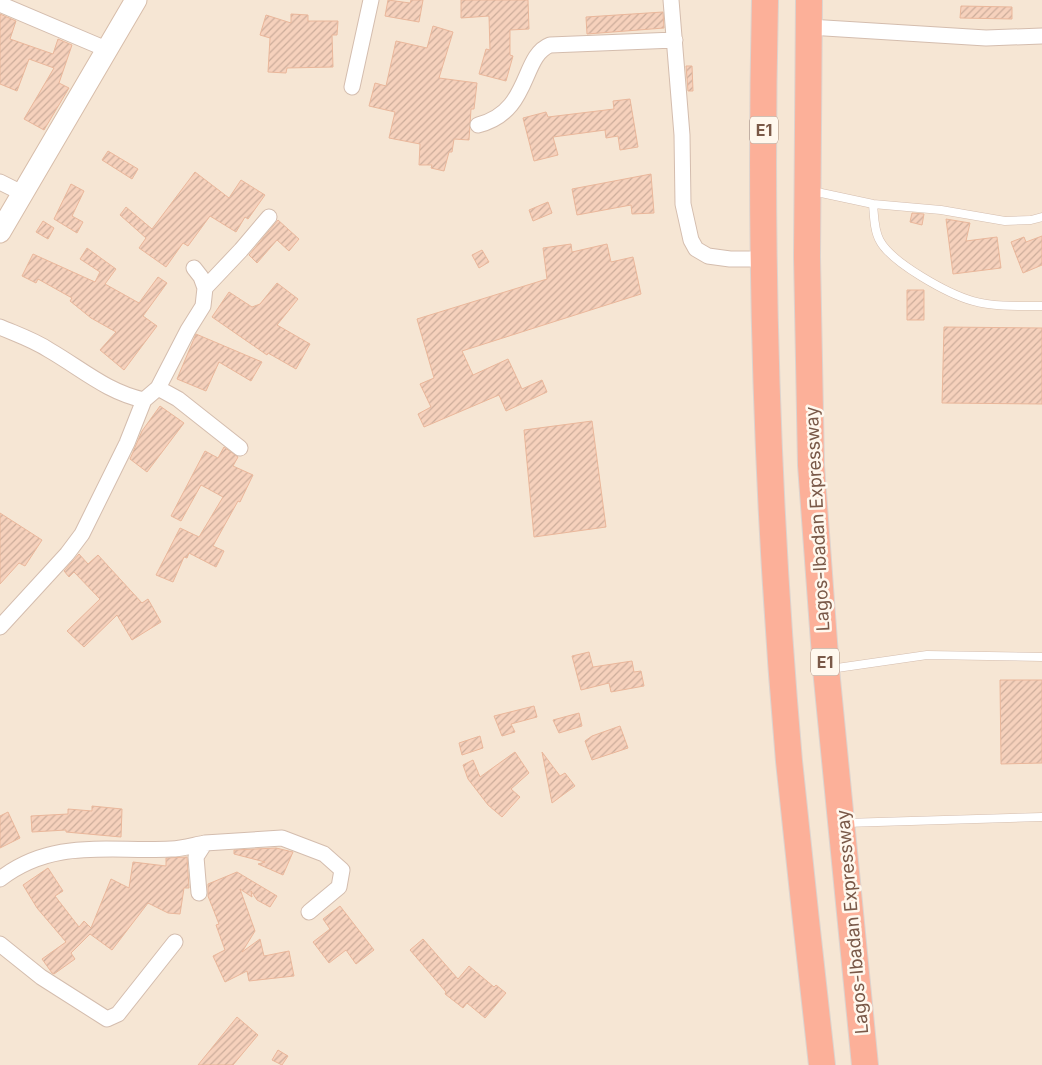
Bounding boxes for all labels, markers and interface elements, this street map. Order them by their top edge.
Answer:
road number: E1 [750,116,778,144]
street label: Lagos-Ibadan Expressway [801,406,833,632]
road number: E1 [811,649,839,676]
street label: Lagos-Ibadan Expressway [832,809,872,1035]

